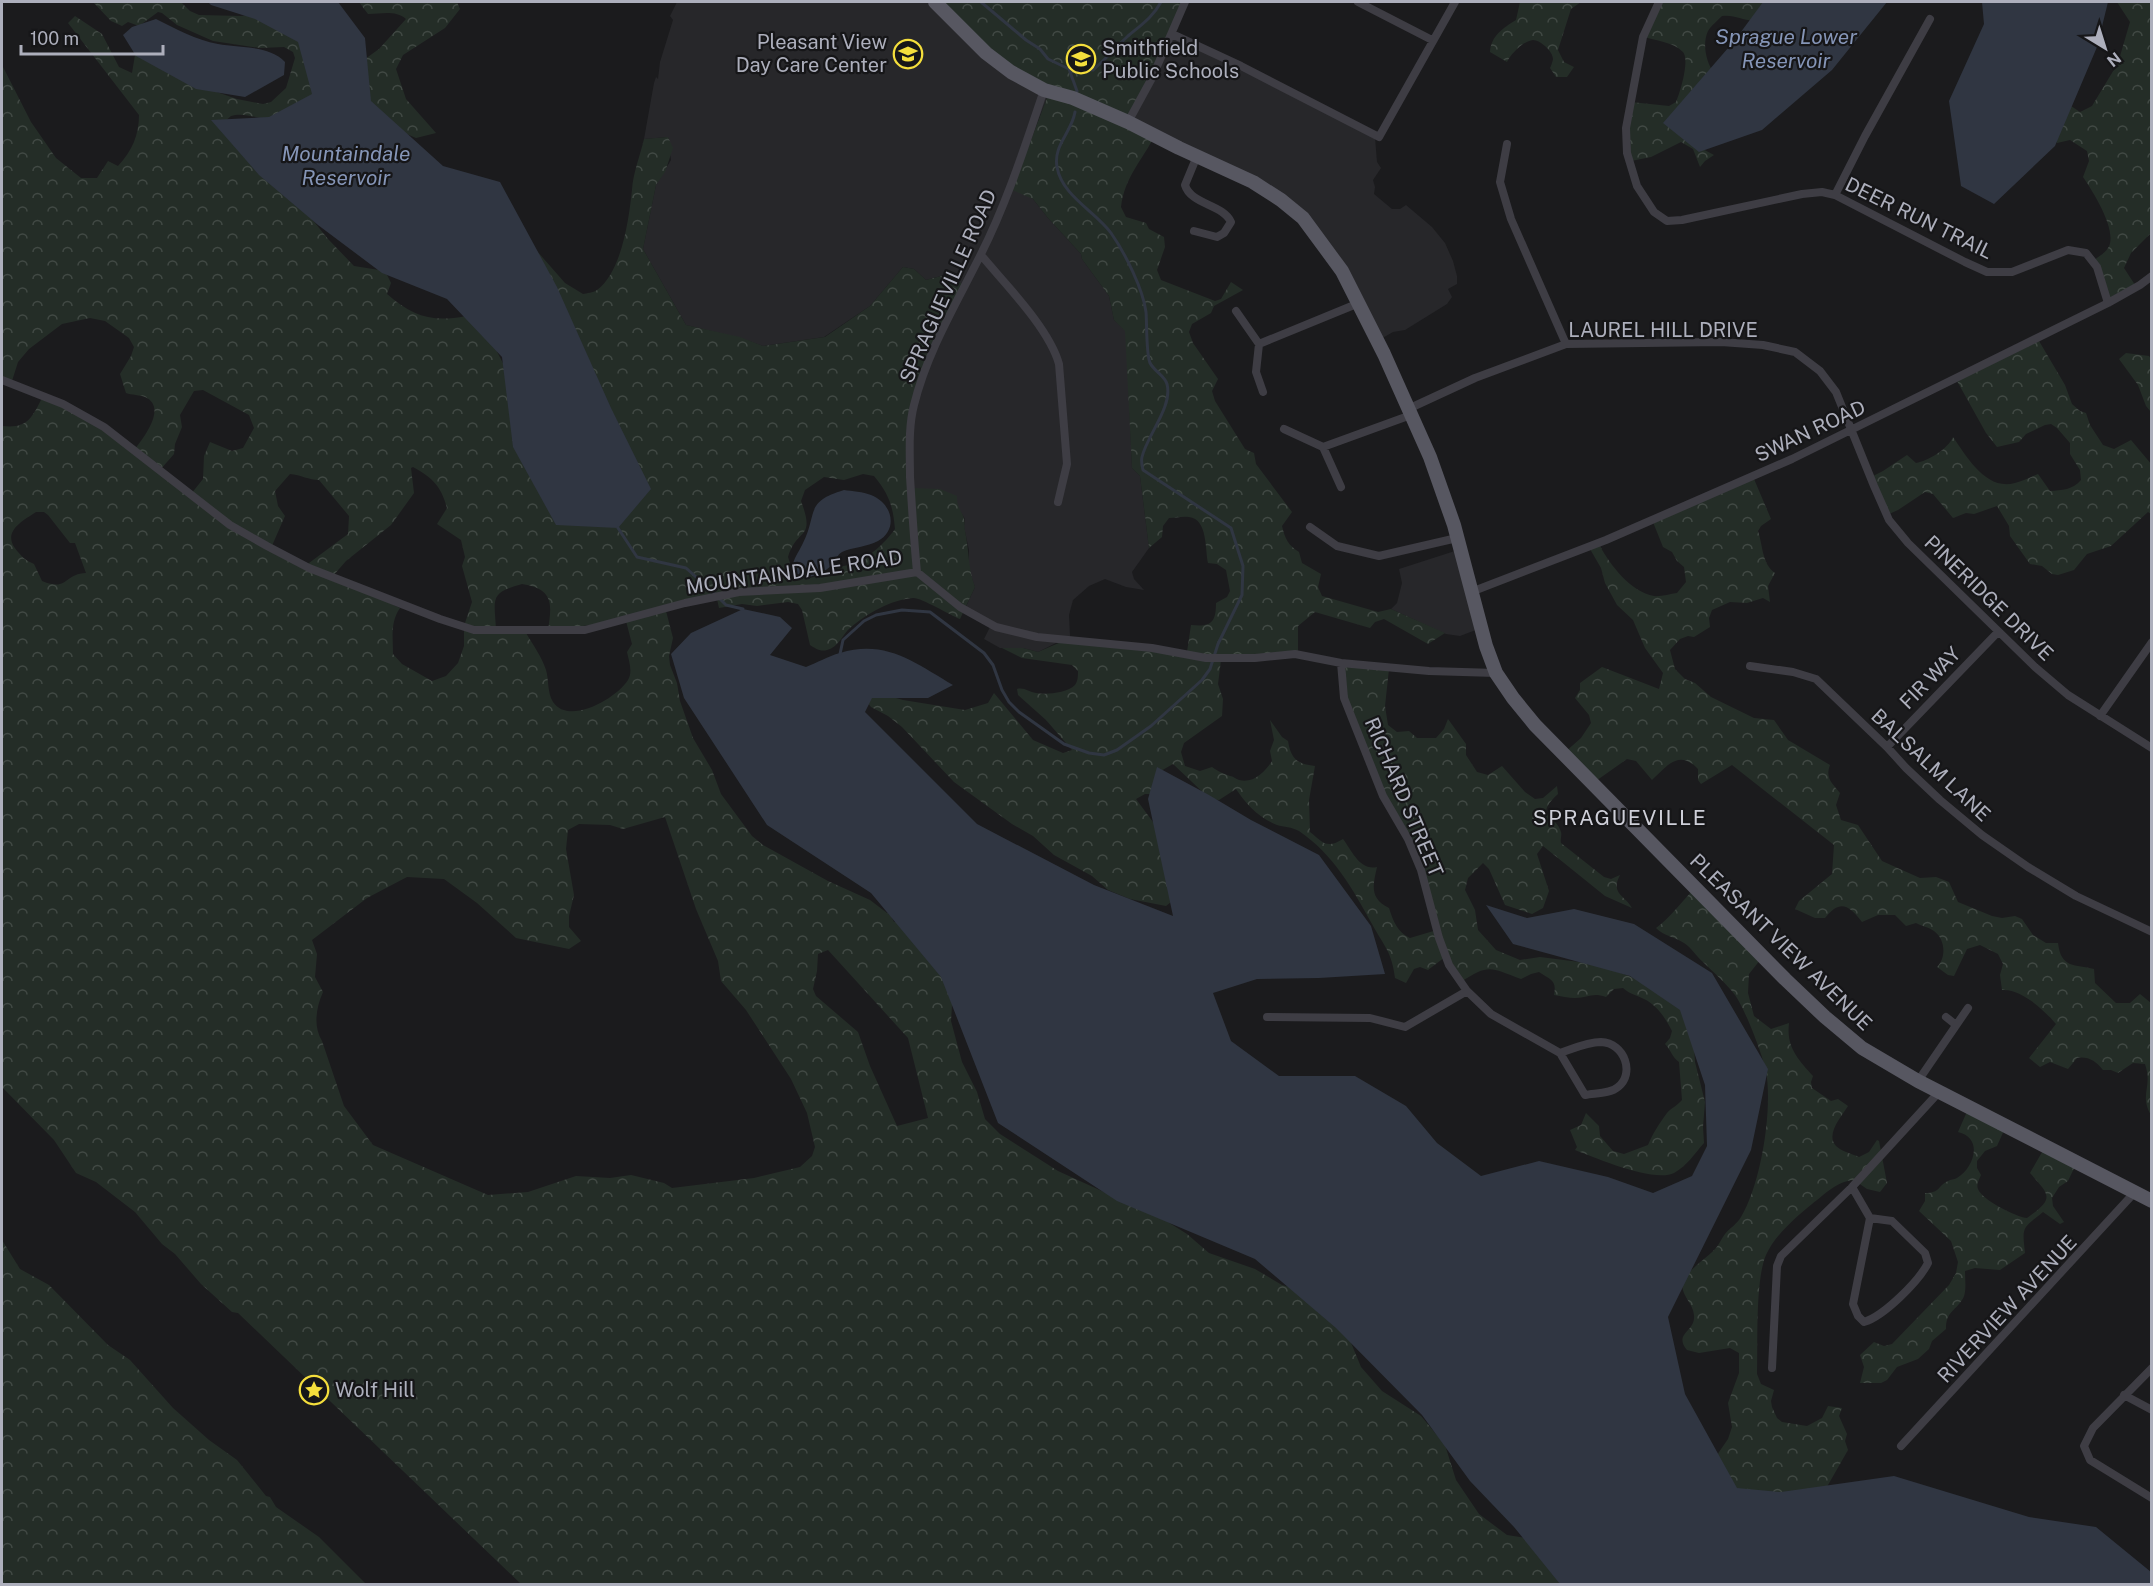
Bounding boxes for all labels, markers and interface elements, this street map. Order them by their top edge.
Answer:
scale bar [21,18,164,56]
north arrow [2075,18,2135,78]
water label: Sprague Lower Reservoir [1715,24,1858,73]
text: 100 m [30,28,79,49]
place label: Pleasant View Day Care Center [736,30,887,77]
place label: Smithfield Public Schools [1102,36,1239,83]
school or university icon: Pleasant View Day Care Center [892,38,924,70]
school or university icon: Smithfield Public Schools [1065,43,1097,75]
text: N [2103,48,2125,71]
water label: Mountaindale Reservoir [282,141,410,190]
street label: DEER RUN TRAIL [1841,172,1997,264]
street label: SPRAGUEVILLE ROAD [894,186,1002,386]
street label: LAUREL HILL DRIVE [1568,318,1758,342]
street label: SWAN ROAD [1751,395,1869,467]
street label: PINERIDGE DRIVE [1920,530,2058,666]
street label: MOUNTAINDALE ROAD [684,545,904,599]
street label: FIR WAY [1895,642,1965,714]
street label: BALSALM LANE [1866,704,1996,826]
street label: RICHARD STREET [1360,714,1448,880]
district label: SPRAGUEVILLE [1533,805,1707,830]
street label: PLEASANT VIEW AVENUE [1685,849,1877,1035]
street label: RIVERVIEW AVENUE [1932,1230,2082,1388]
place icon: Wolf Hill [298,1374,330,1406]
place label: Wolf Hill [335,1378,415,1402]

